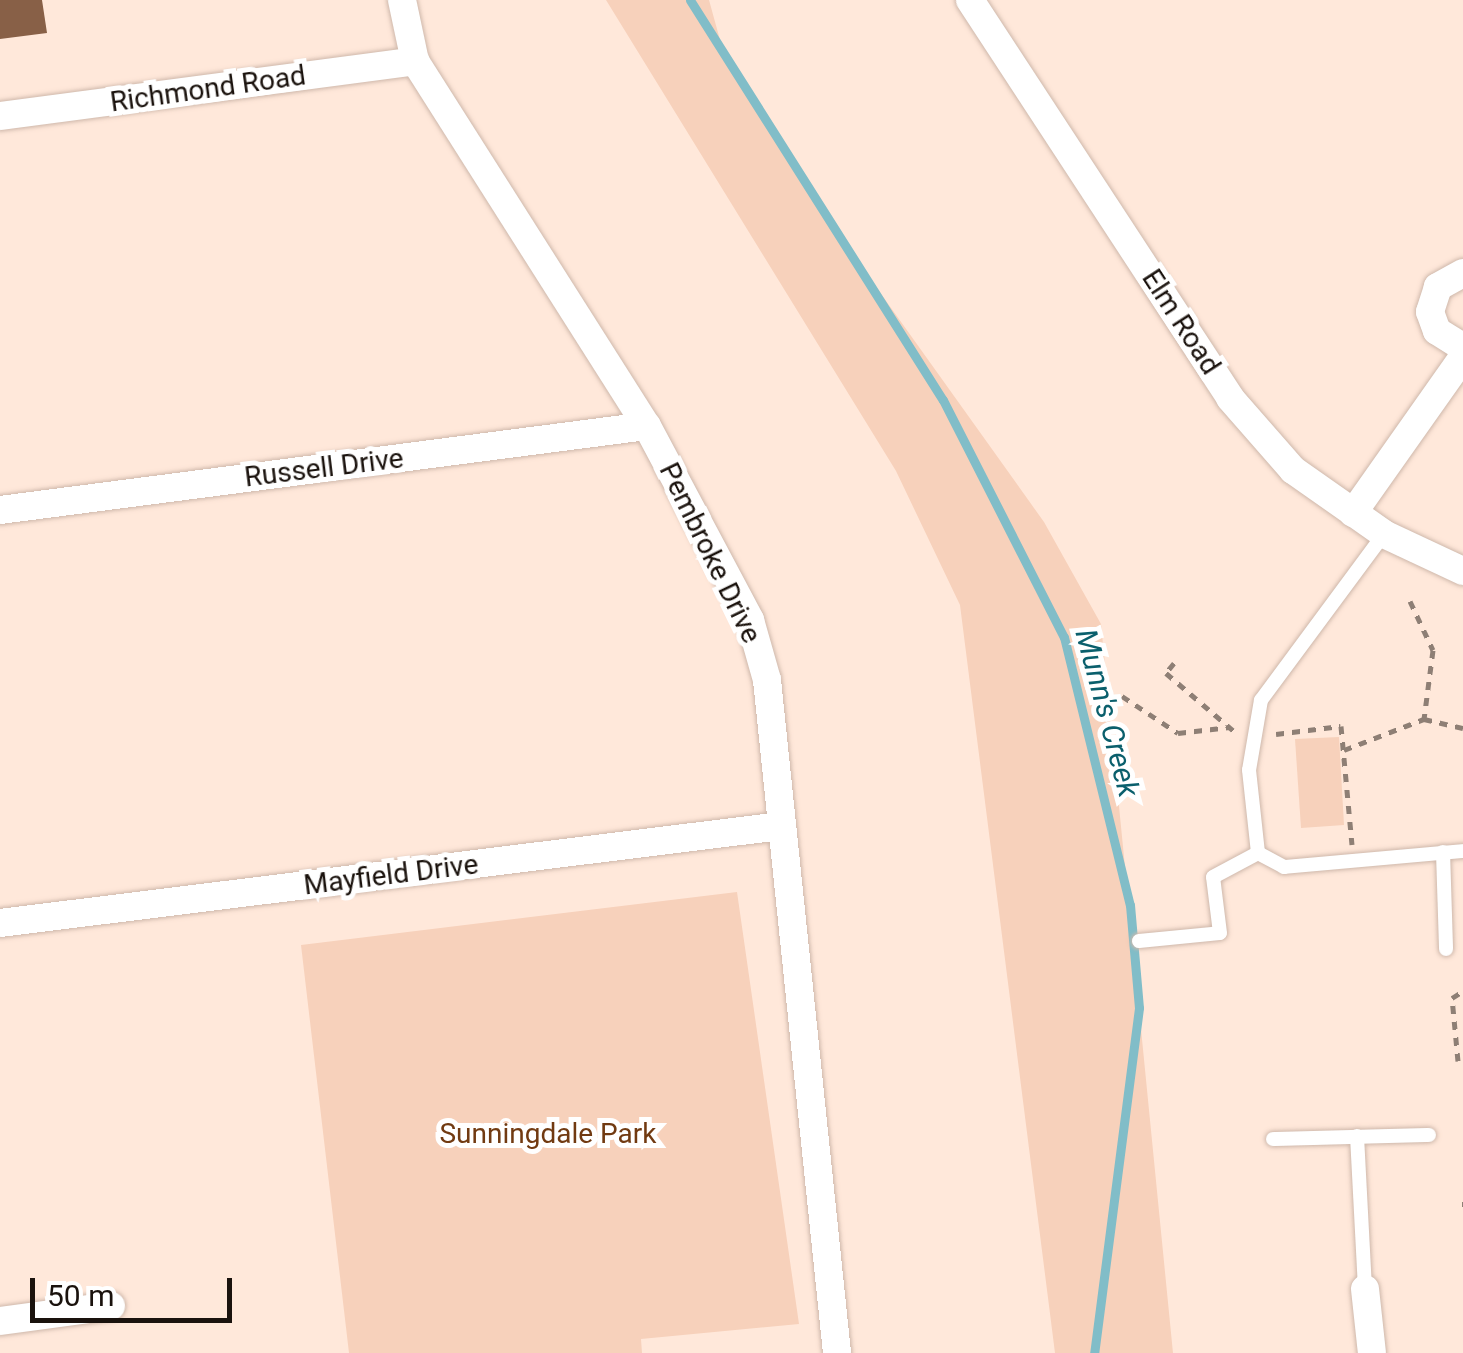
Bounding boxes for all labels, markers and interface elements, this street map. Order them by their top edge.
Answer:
street label: Richmond Road [108,59,308,119]
street label: Elm Road [1135,263,1227,381]
street label: Russell Drive [243,442,405,494]
street label: Pembroke Drive [652,457,768,649]
water label: Munn's Creek [1067,625,1147,801]
street label: Mayfield Drive [302,848,480,902]
park label: Sunningdale Park [439,1117,657,1151]
scale bar [35,1258,238,1320]
text: 50 m [47,1278,114,1313]

